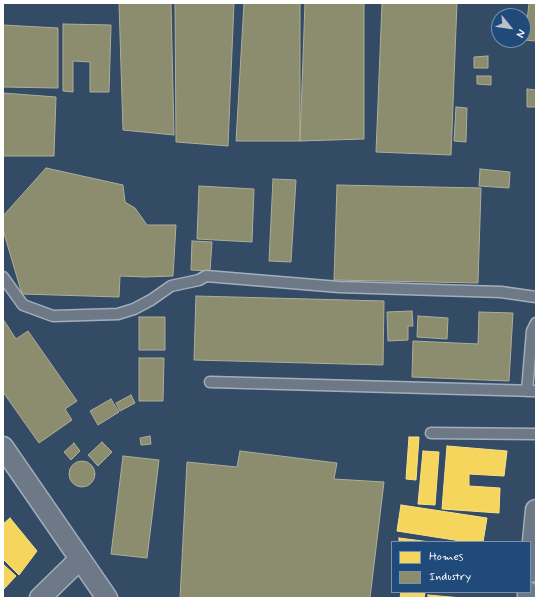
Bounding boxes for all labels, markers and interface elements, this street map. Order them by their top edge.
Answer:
north arrow [491,8,531,48]
text: N [513,27,529,40]
legend [391,541,531,593]
text: Homes [429,549,464,565]
text: Industry [429,569,471,585]

